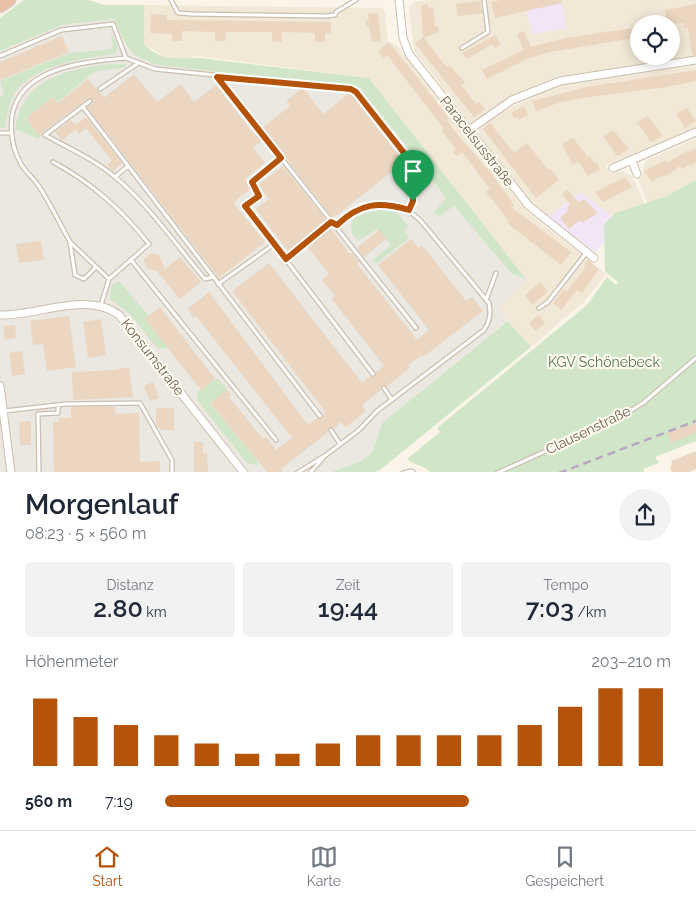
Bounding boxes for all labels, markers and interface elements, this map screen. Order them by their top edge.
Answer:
map controls [630,15,680,65]
button: locate [630,15,680,65]
street label: Paracelsusstraße [437,93,517,189]
pin [392,150,434,201]
icon: arrive [399,157,427,185]
street label: Konsumstraße [118,315,188,399]
park label: KGV Schönebeck [548,354,660,370]
street label: Clausenstraße [543,403,633,457]
text: Morgenlauf [25,488,178,521]
button: share [619,489,671,541]
text: 08:23 · 5 × 560 m [25,524,147,543]
text: Distanz [106,577,154,593]
text: Zeit [336,577,360,593]
text: Tempo [543,577,589,593]
text: 2.80 [93,593,143,623]
text: 19:44 [318,593,378,623]
text: 7:03 [526,593,574,623]
text: km [143,604,167,620]
text: /km [574,604,606,620]
text: Höhenmeter [25,652,119,671]
text: 203–210 m [592,652,671,671]
text: 560 m [25,792,72,811]
text: 7:19 [105,792,133,811]
tab: Start [92,843,122,889]
tab: Karte [307,843,341,889]
tab: Gespeichert [525,843,604,889]

